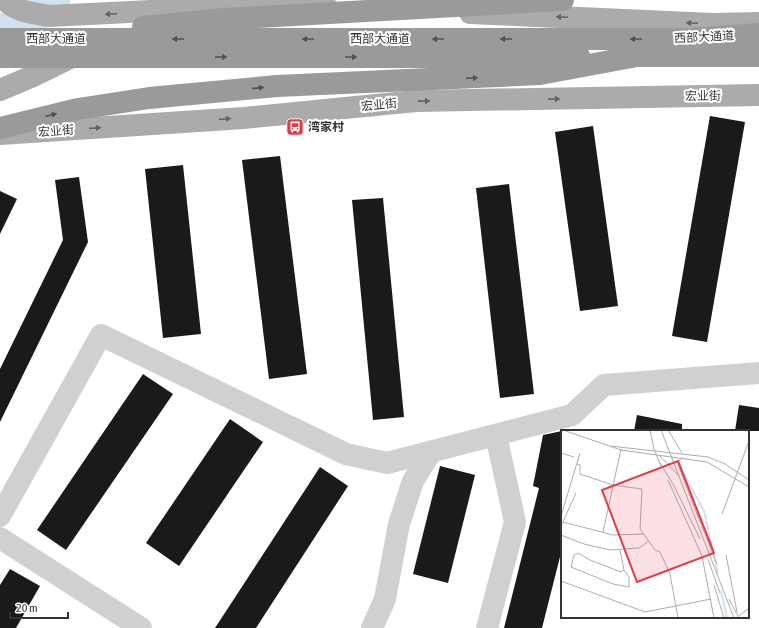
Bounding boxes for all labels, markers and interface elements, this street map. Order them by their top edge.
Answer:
one-way arrow [104,11,117,17]
one-way arrow [555,14,568,20]
one-way arrow [686,19,698,26]
street label: 西部大通道 [674,28,734,46]
street label: 西部大通道 [26,32,86,46]
street label: 西部大通道 [350,32,410,46]
one-way arrow [171,36,184,42]
one-way arrow [301,36,314,42]
one-way arrow [431,36,444,42]
one-way arrow [499,36,512,42]
one-way arrow [629,36,642,42]
one-way arrow [215,54,228,60]
one-way arrow [345,54,358,60]
one-way arrow [466,75,479,81]
one-way arrow [252,84,264,91]
street label: 宏业街 [685,89,721,103]
one-way arrow [548,95,560,102]
street label: 宏业街 [360,96,398,114]
one-way arrow [418,98,431,104]
one-way arrow [45,112,58,118]
one-way arrow [219,116,231,123]
bus stop icon: 湾家村 [285,117,305,137]
place label: 湾家村 [308,120,344,134]
street label: 宏业街 [38,123,74,139]
one-way arrow [89,125,102,131]
inset map [561,430,749,618]
scale bar [10,594,68,620]
text: 20 m [16,601,38,615]

